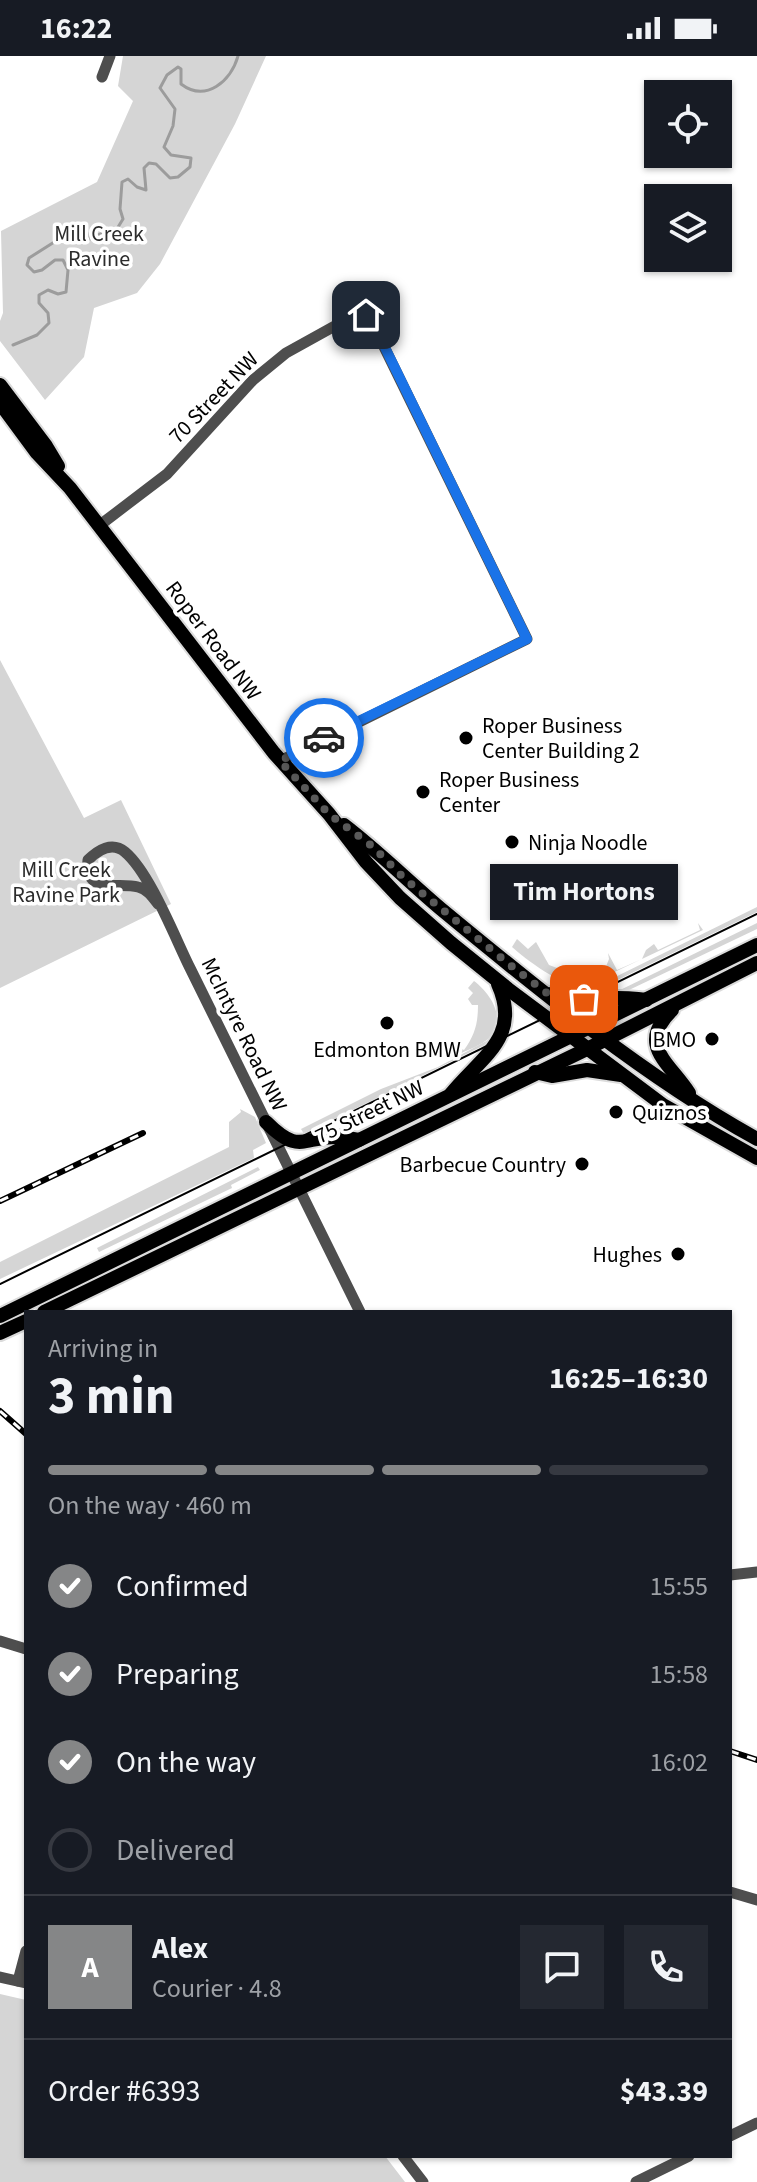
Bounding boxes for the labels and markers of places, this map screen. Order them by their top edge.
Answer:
pin [332,281,400,349]
place label: Roper Business Center Building 2 [482,710,640,767]
marker: Roper Business Center Building 2 [457,729,475,747]
place label: Roper Business Center [439,764,579,821]
marker: Roper Business Center [414,783,432,801]
place label: Ninja Noodle [528,827,648,859]
marker: Ninja Noodle [503,833,521,851]
callout: Tim Hortons [490,863,678,919]
pin [550,965,618,1033]
marker: Edmonton BMW [378,1014,396,1032]
place label: BMO [652,1024,696,1056]
marker: BMO [703,1030,721,1048]
place label: Edmonton BMW [313,1034,461,1066]
place label: Quiznos [632,1097,706,1129]
marker: Quiznos [607,1103,625,1121]
place label: Barbecue Country [400,1149,567,1181]
marker: Barbecue Country [573,1155,591,1173]
place label: Hughes [593,1239,662,1271]
marker: Hughes [669,1245,687,1263]

